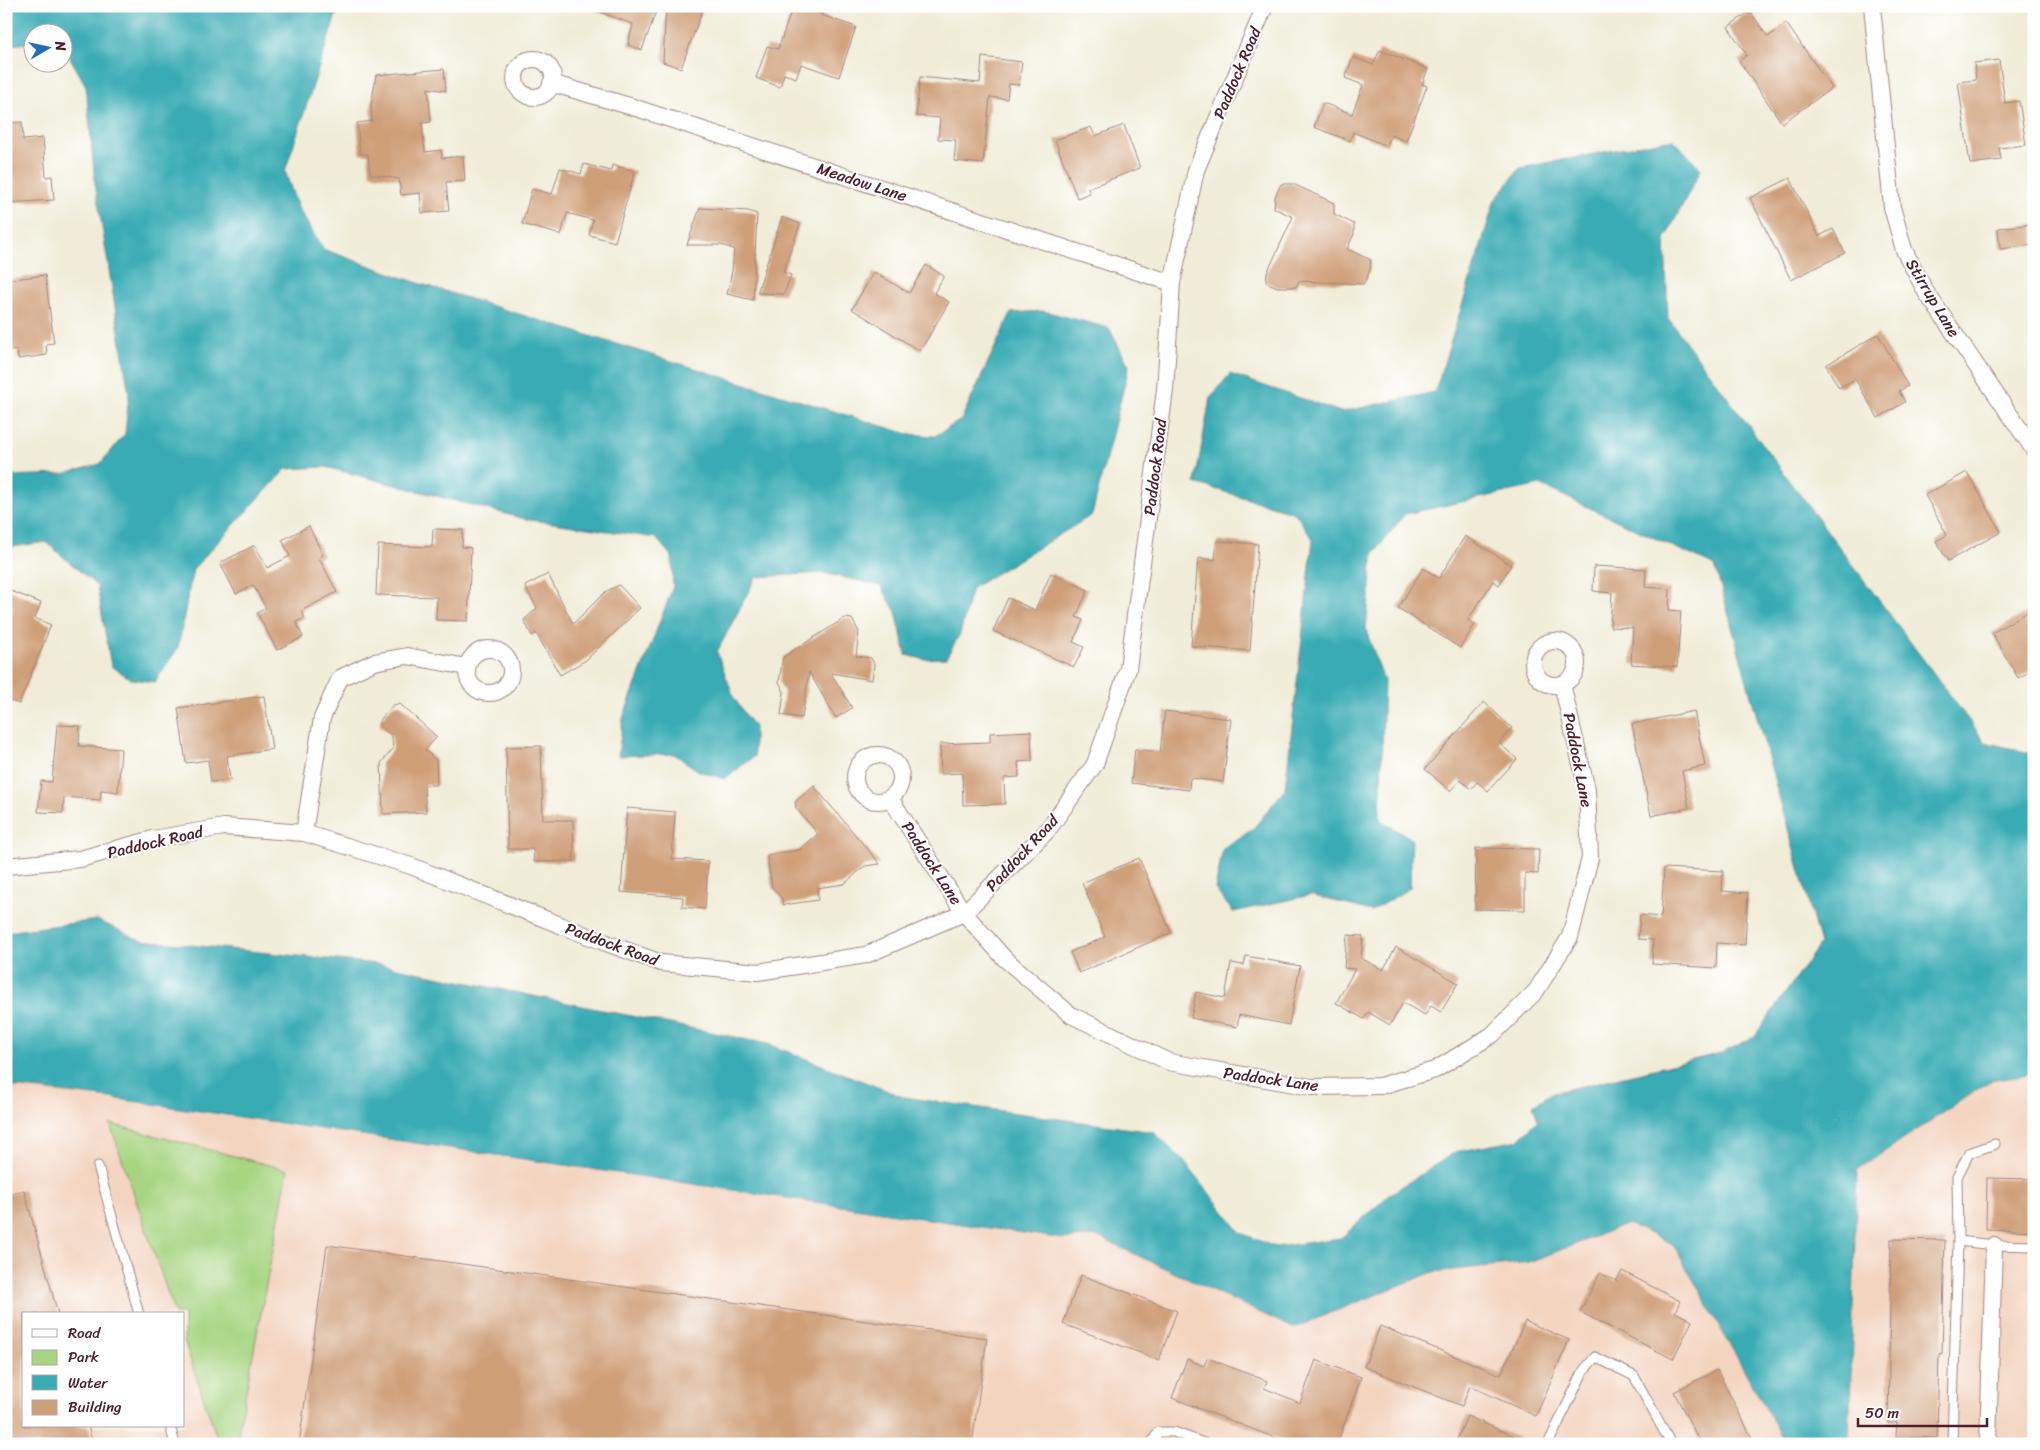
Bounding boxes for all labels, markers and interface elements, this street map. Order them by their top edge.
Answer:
street label: Paddock Road [1205,21,1270,124]
north arrow [22,22,72,72]
text: N [47,38,73,53]
street label: Meadow Lane [813,154,911,210]
street label: Stirrup Lane [1898,253,1968,343]
street label: Paddock Road [1135,415,1176,517]
street label: Paddock Lane [1555,710,1601,810]
street label: Paddock Road [978,806,1067,899]
street label: Paddock Lane [894,815,970,911]
street label: Paddock Road [104,817,207,867]
street label: Paddock Road [561,914,664,975]
street label: Paddock Lane [1222,1058,1320,1100]
legend [22,1312,185,1428]
text: Road [68,1320,101,1346]
text: Park [68,1344,99,1370]
text: Water [68,1370,108,1396]
text: Building [68,1394,122,1420]
scale bar [1858,1395,1986,1427]
text: 50 m [1865,1400,1900,1426]

